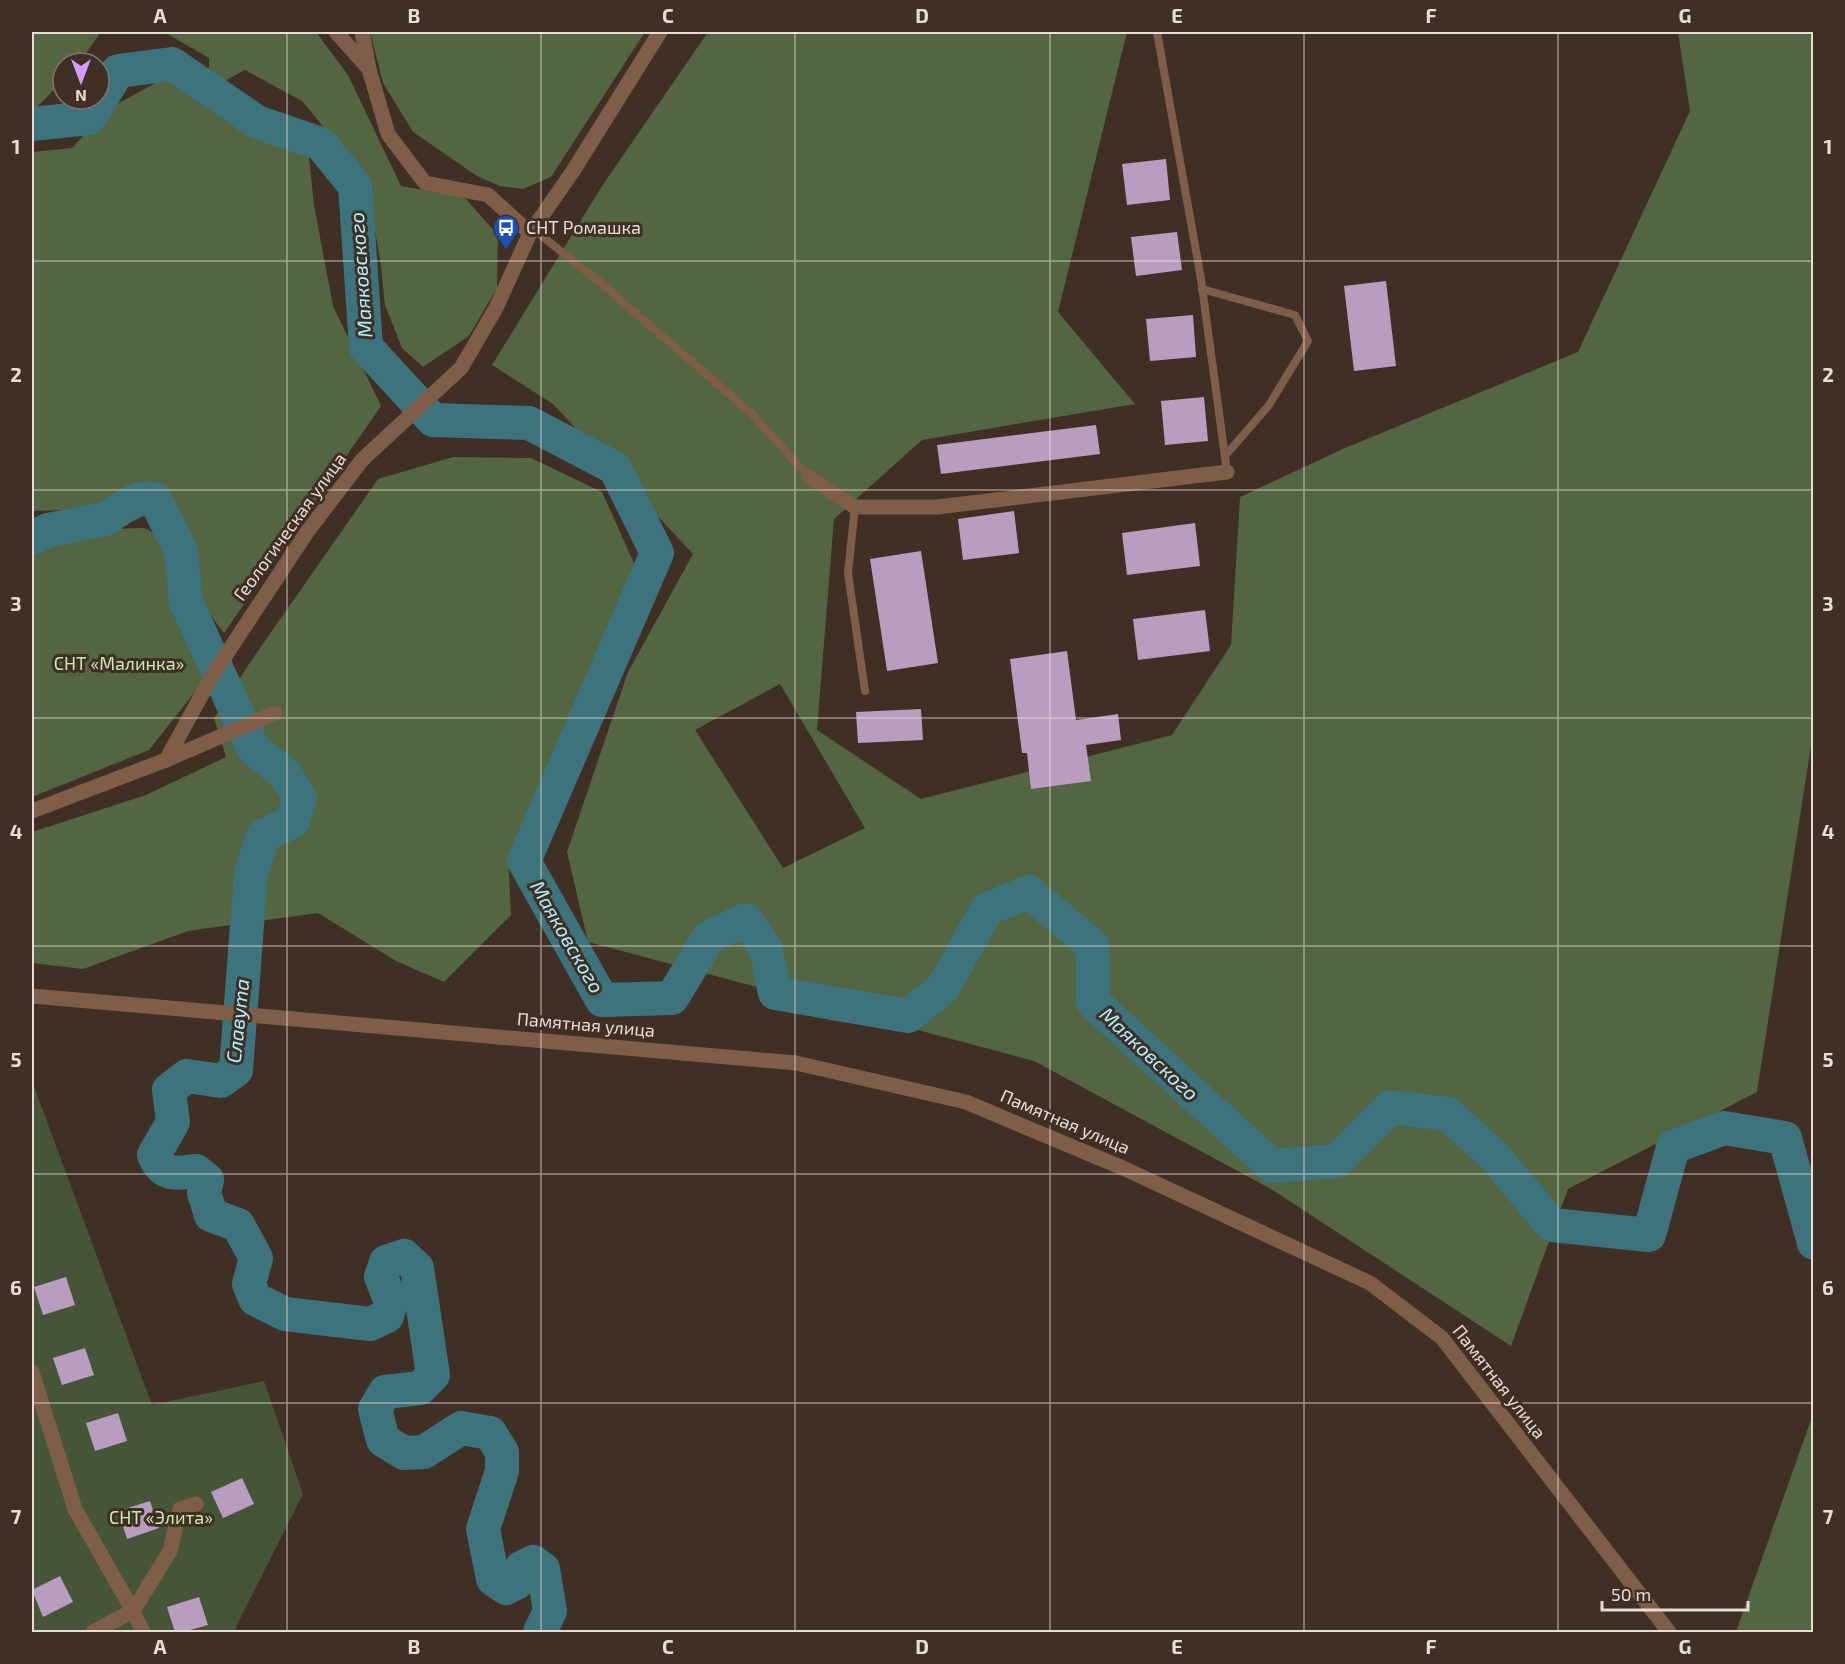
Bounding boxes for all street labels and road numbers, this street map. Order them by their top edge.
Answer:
street label: Геологическая улица [228,448,350,605]
street label: Памятная улица [516,1007,656,1041]
street label: Памятная улица [997,1084,1133,1158]
street label: Памятная улица [1448,1320,1551,1443]

